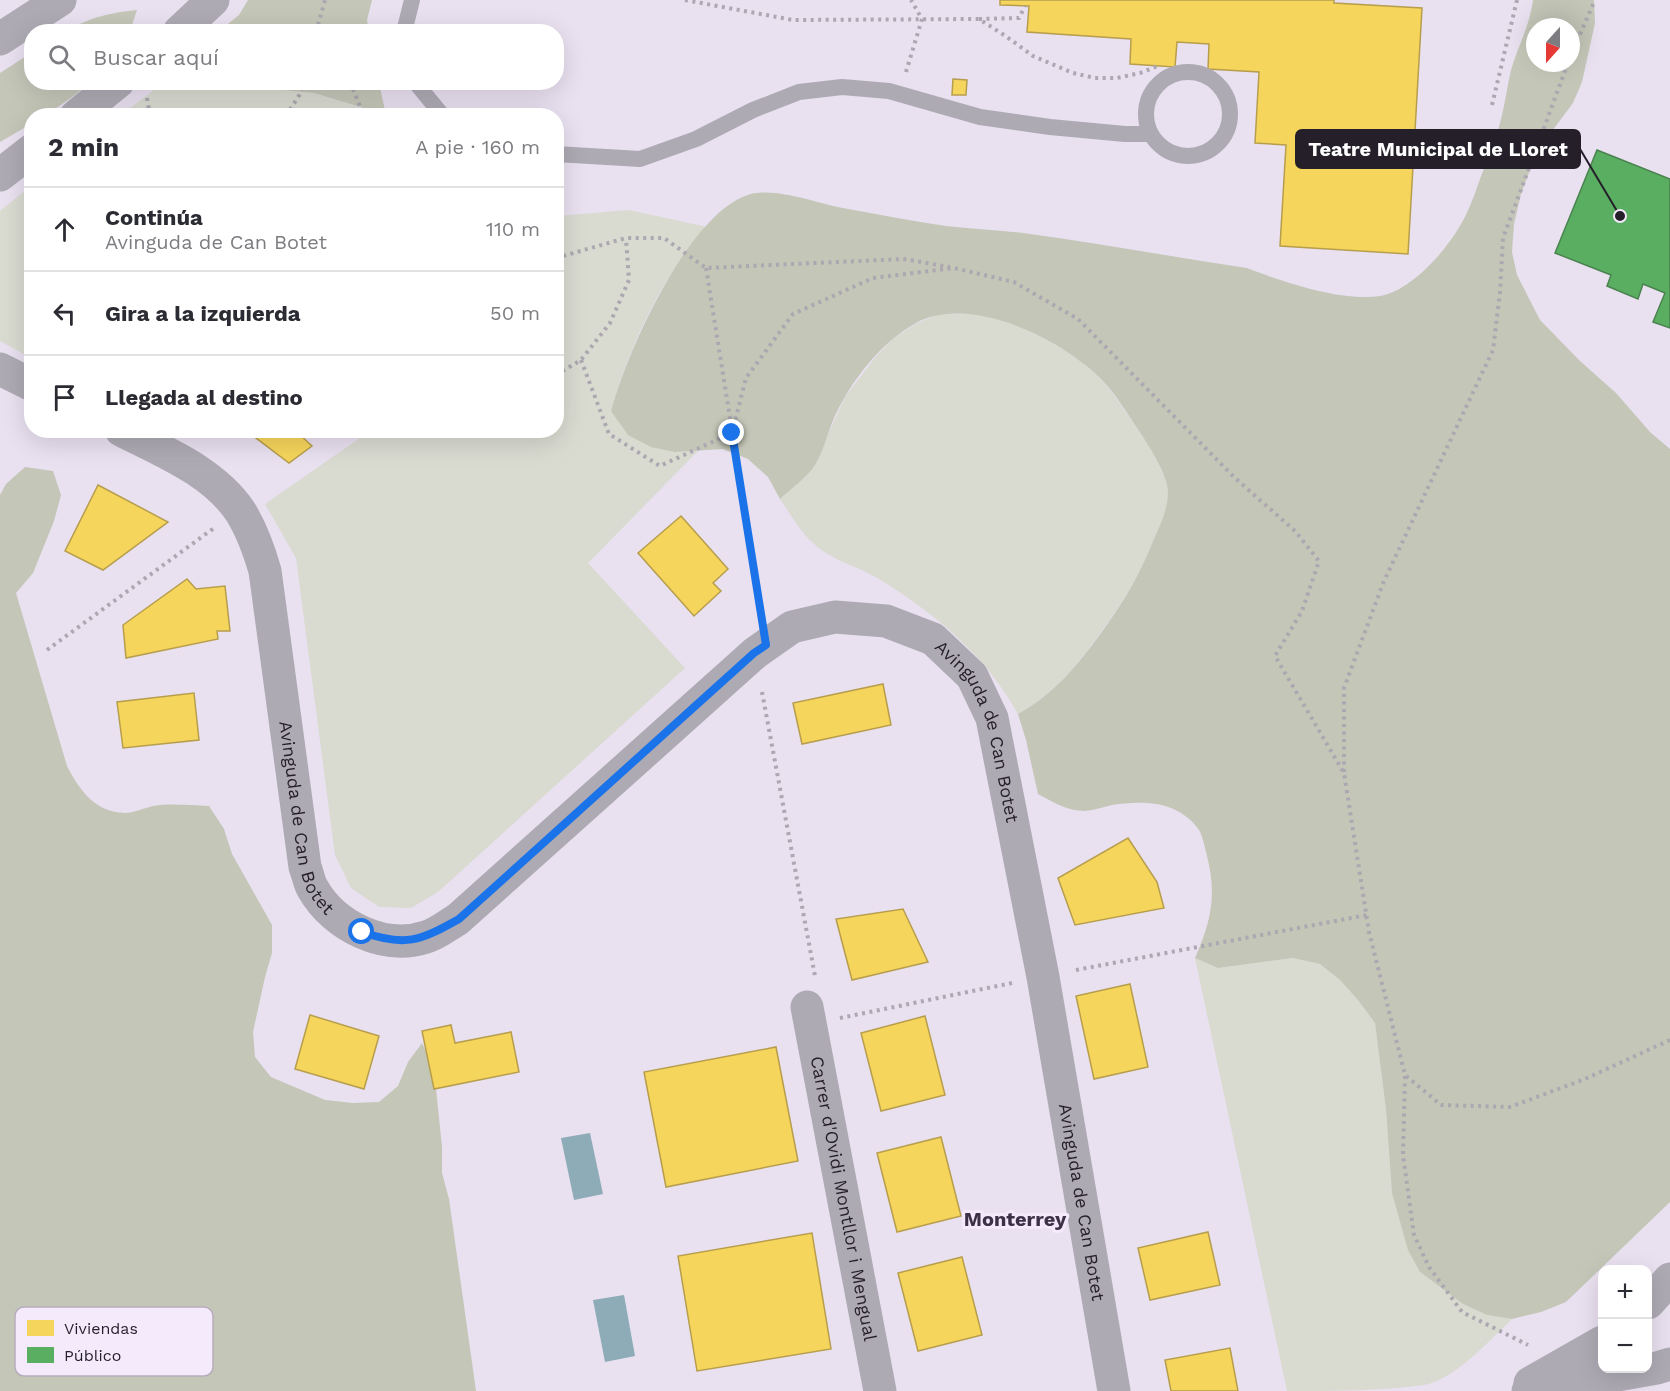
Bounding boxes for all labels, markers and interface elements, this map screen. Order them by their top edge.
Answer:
north arrow [1526,18,1580,72]
search box [24,24,564,90]
icon: search [45,41,78,74]
text: Buscar aquí [93,45,219,70]
callout: Teatre Municipal de Lloret [1296,130,1580,168]
text: 2 min [48,132,119,162]
text: A pie · 160 m [415,135,540,159]
text: Teatre Municipal de Lloret [1308,137,1568,161]
text: Continúa [105,205,203,230]
icon: ahead [48,213,81,246]
text: 110 m [486,217,540,241]
text: Avinguda de Can Botet [105,230,327,254]
icon: left [48,297,81,330]
text: Gira a la izquierda [105,301,301,326]
text: 50 m [490,301,540,325]
icon: arrive [48,381,81,414]
text: Llegada al destino [105,385,303,410]
route end [718,419,744,445]
street label: Avinguda de Can Botet [931,636,1023,825]
street label: Avinguda de Can Botet [275,719,339,919]
route start [348,918,374,944]
street label: Carrer d'Ovidi Montllor i Mengual [807,1054,881,1343]
street label: Avinguda de Can Botet [1055,1102,1109,1303]
district label: Monterrey [964,1207,1067,1231]
map controls [1598,1265,1652,1373]
button: + [1598,1265,1652,1319]
legend [15,1307,213,1376]
text: Viviendas [64,1319,138,1338]
button: − [1598,1319,1652,1373]
text: Público [64,1346,121,1365]

